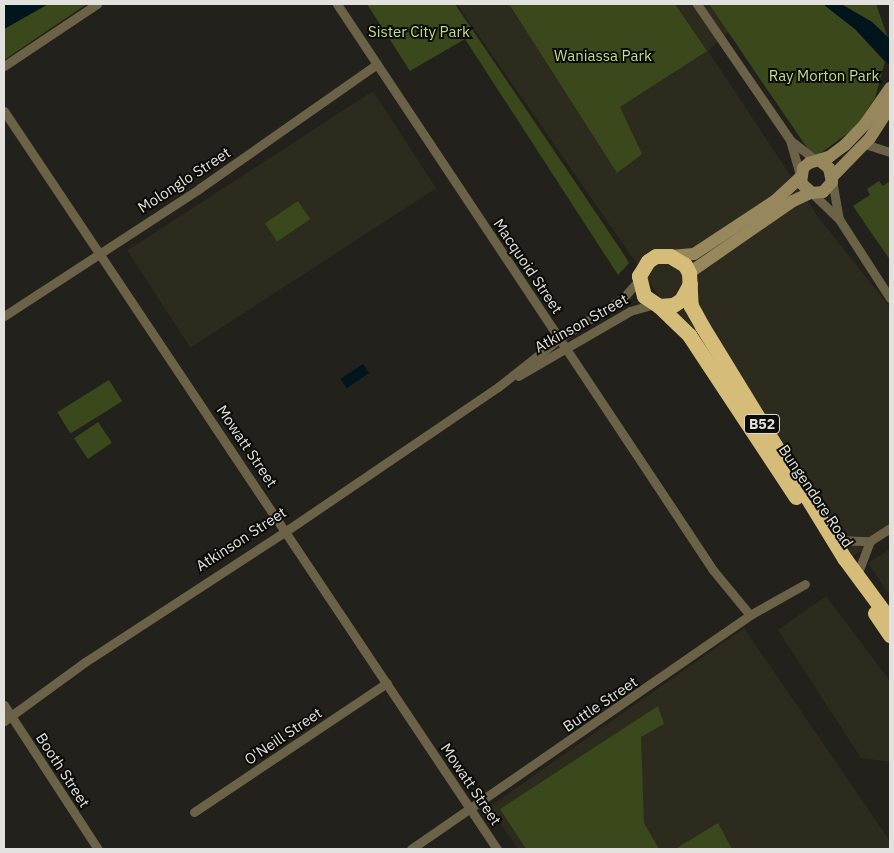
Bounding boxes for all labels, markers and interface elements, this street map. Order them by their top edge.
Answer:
park label: Sister City Park [368,23,470,41]
park label: Waniassa Park [554,47,652,65]
park label: Ray Morton Park [769,67,879,85]
street label: Molonglo Street [134,143,234,217]
street label: Macquoid Street [490,215,566,317]
street label: Atkinson Street [531,290,631,356]
street label: Mowatt Street [213,402,281,490]
road number: B52 [743,412,781,436]
street label: Bungendore Road [775,441,857,551]
street label: Atkinson Street [193,503,289,575]
street label: Buttle Street [559,673,641,735]
street label: O'Neill Street [241,704,325,768]
street label: Booth Street [32,729,94,811]
street label: Mowatt Street [437,740,505,828]

